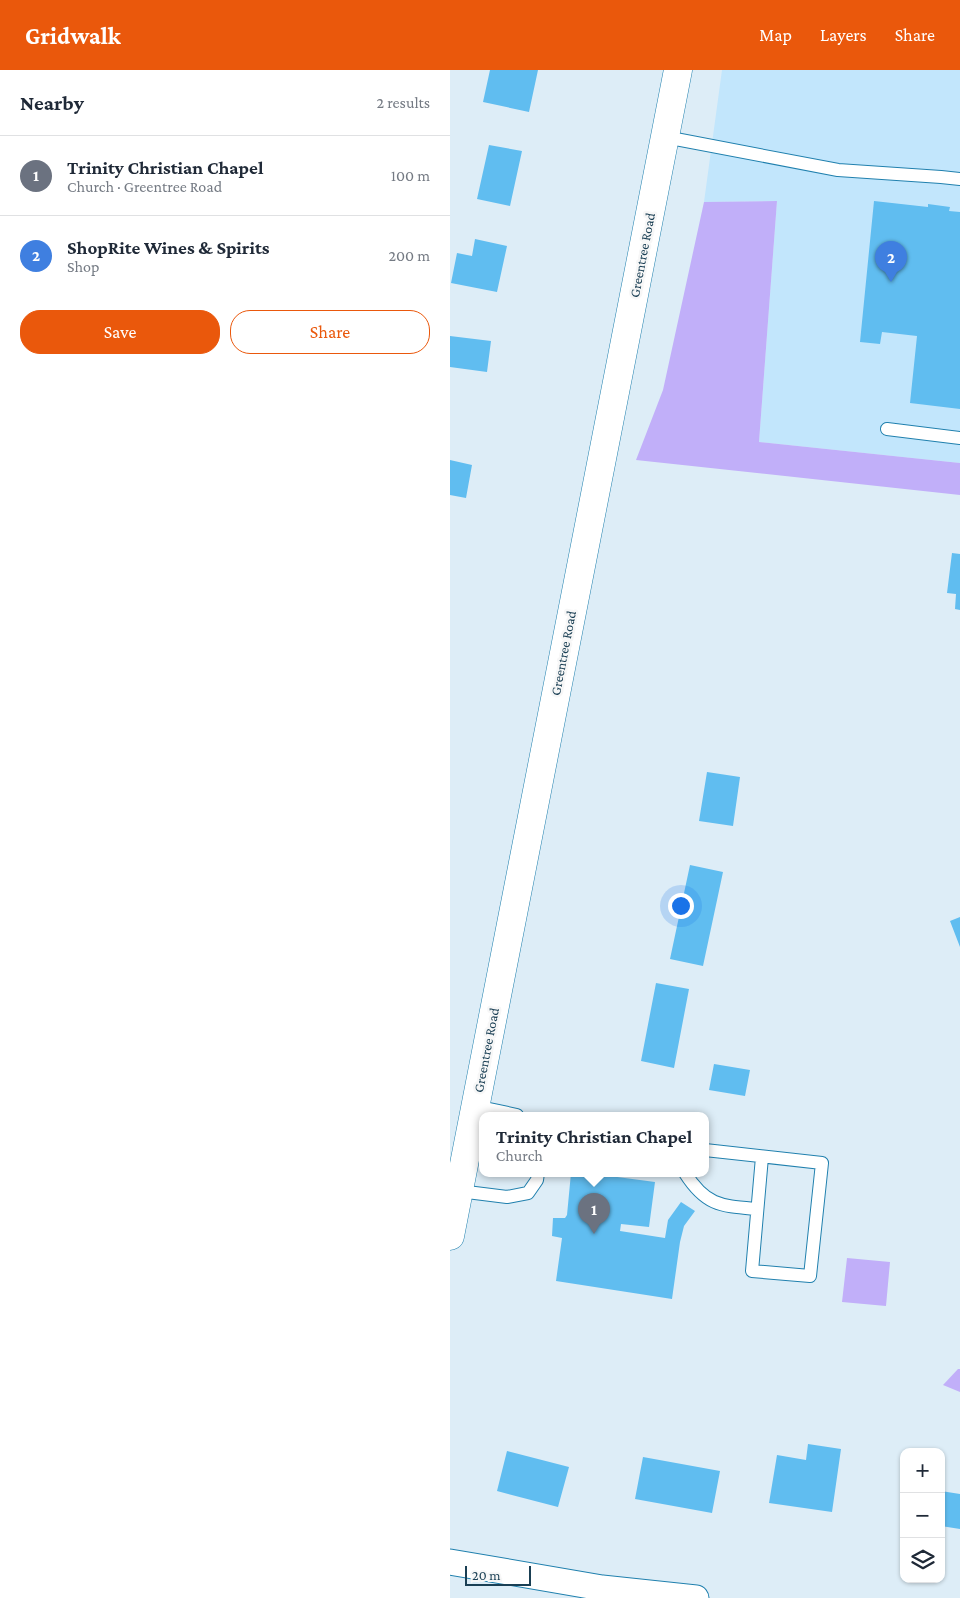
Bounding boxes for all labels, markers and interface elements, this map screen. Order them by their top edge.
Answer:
text: Gridwalk [25,22,121,49]
text: Map [759,25,792,45]
text: Layers [820,25,867,45]
text: Share [895,25,935,45]
text: Nearby [20,91,84,115]
text: 2 results [377,94,430,111]
text: Trinity Christian Chapel [67,157,263,178]
text: 1 [33,167,39,184]
text: 100 m [391,167,430,184]
text: Church · Greentree Road [67,178,222,195]
street label: Greentree Road [626,211,658,299]
text: ShopRite Wines & Spirits [67,237,269,258]
pin: 2 [875,241,907,282]
text: 2 [32,247,40,264]
text: 200 m [388,247,430,264]
text: Shop [67,258,99,275]
button: Save [20,310,220,354]
button: Share [230,310,430,354]
street label: Greentree Road [547,609,579,697]
your location [668,893,694,919]
street label: Greentree Road [470,1006,502,1094]
popup [479,1112,709,1177]
text: Trinity Christian Chapel [496,1126,692,1147]
text: Church [496,1147,543,1164]
pin: 1 [578,1193,610,1234]
map controls [900,1448,945,1583]
button: + [900,1448,945,1493]
button: − [900,1493,945,1538]
button: layers [900,1538,945,1583]
scale bar [465,1563,531,1586]
text: 20 m [472,1567,500,1583]

